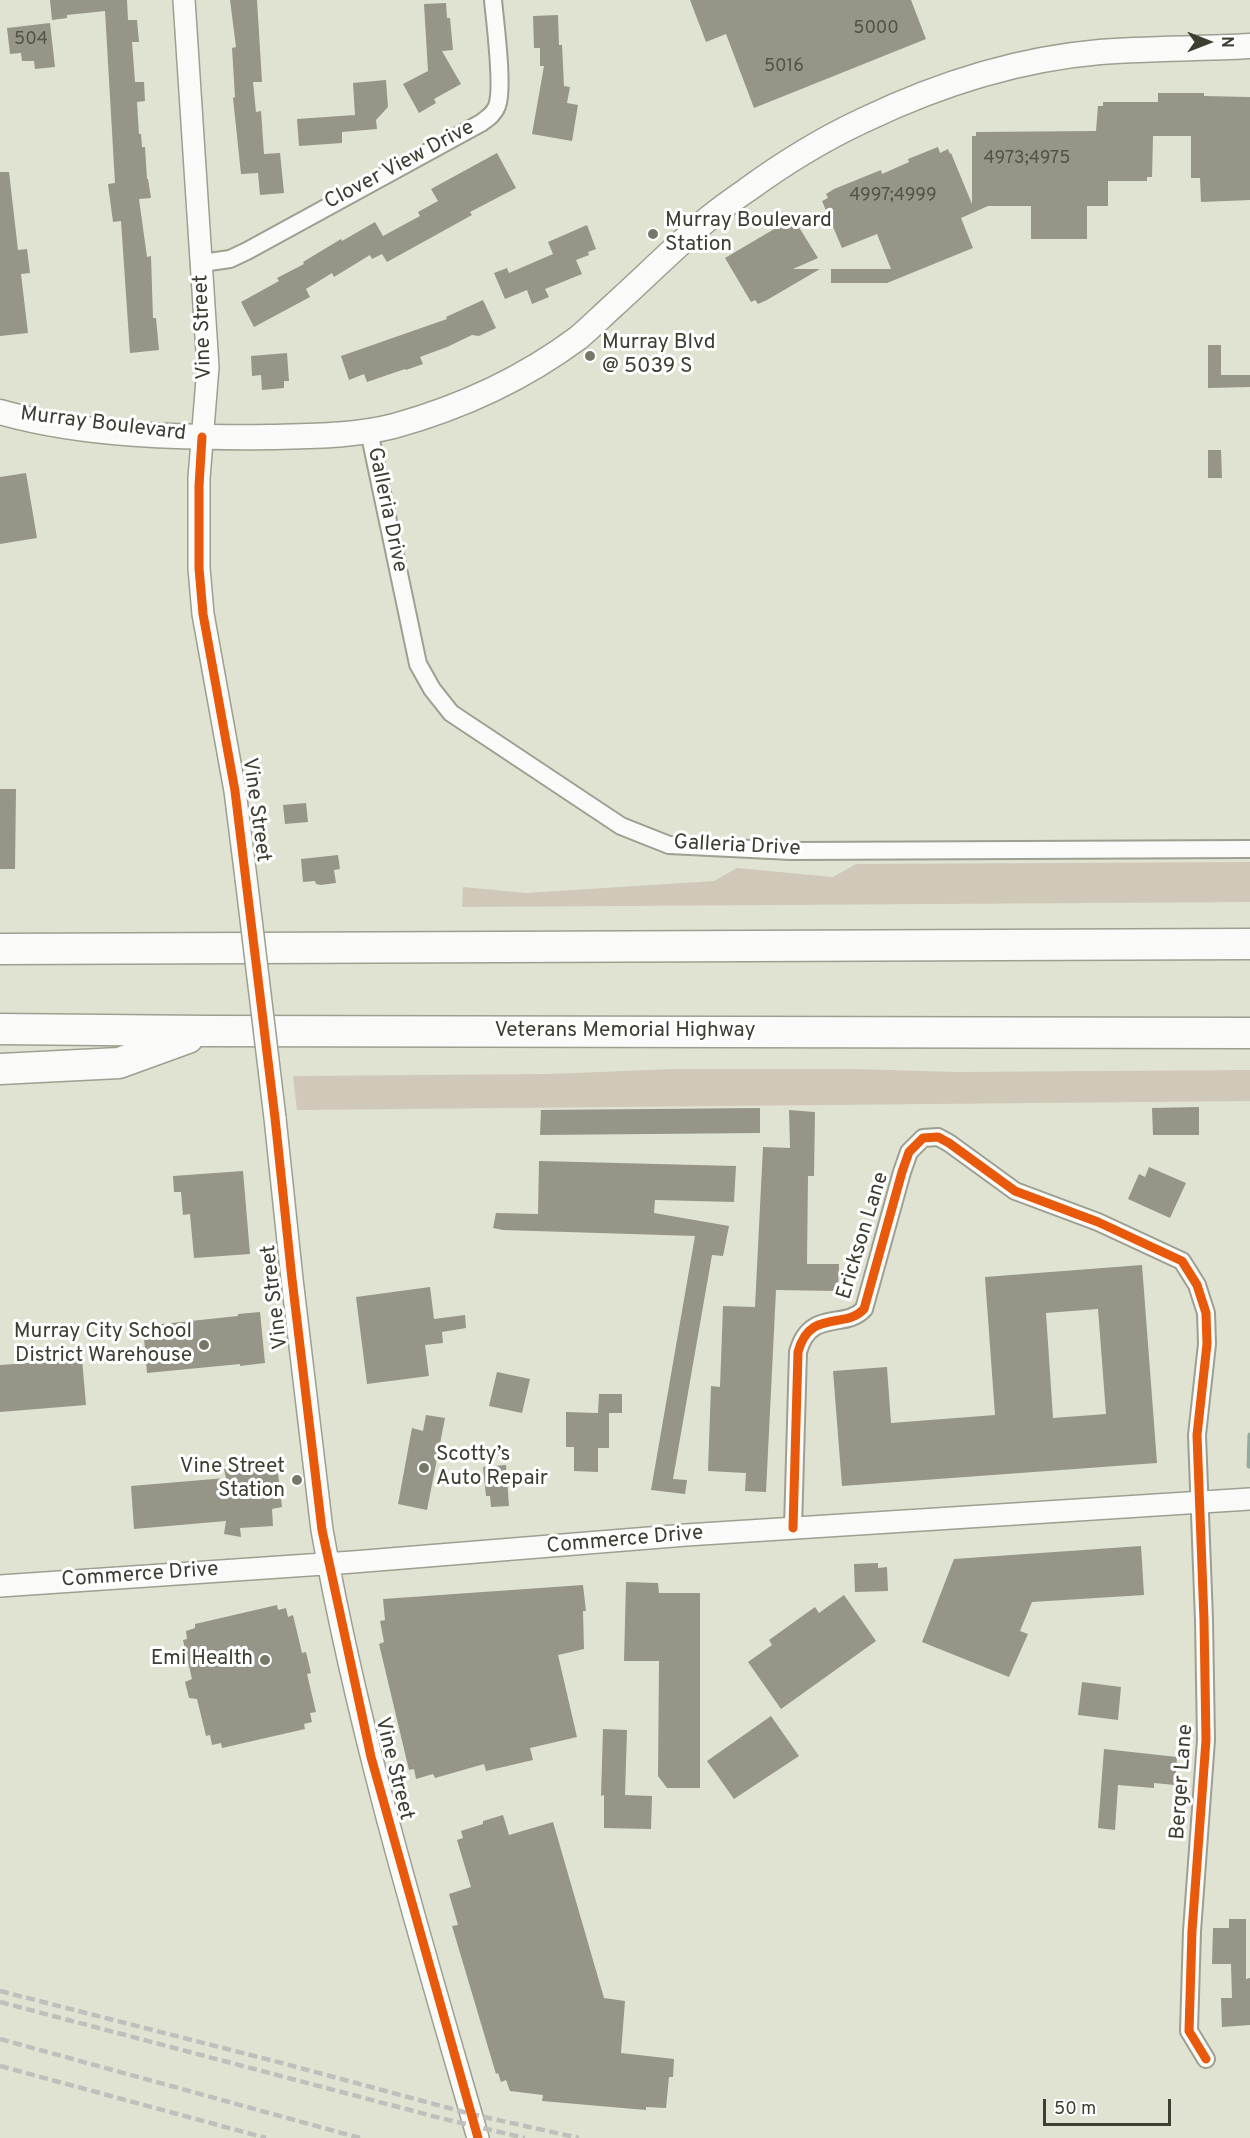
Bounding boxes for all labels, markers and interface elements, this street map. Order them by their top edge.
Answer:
north arrow [1178,12,1238,72]
house number: 5000 [853,18,899,40]
house number: 504 [14,29,48,51]
text: N [1216,36,1236,48]
house number: 5016 [764,56,804,78]
street label: Clover View Drive [321,116,479,216]
house number: 4973;4975 [984,148,1070,170]
house number: 4997;4999 [849,185,937,207]
place label: Murray Boulevard Station [665,209,832,259]
marker: Murray Boulevard Station [646,227,660,241]
street label: Vine Street [190,274,218,380]
place label: Murray Blvd @ 5039 S [602,331,715,381]
marker: Murray Blvd @ 5039 S [583,349,597,363]
street label: Murray Boulevard [19,402,187,448]
street label: Galleria Drive [360,445,412,575]
street label: Vine Street [235,756,275,864]
street label: Galleria Drive [673,831,801,863]
street label: Veterans Memorial Highway [494,1019,756,1045]
street label: Erickson Lane [833,1169,895,1303]
street label: Vine Street [257,1243,295,1351]
place label: Murray City School District Warehouse [14,1320,192,1370]
marker: Murray City School District Warehouse [197,1338,211,1352]
place label: Scotty’s Auto Repair [436,1443,548,1493]
place label: Vine Street Station [180,1455,285,1505]
marker: Scotty’s Auto Repair [417,1461,431,1475]
marker: Vine Street Station [290,1473,304,1487]
street label: Commerce Drive [546,1522,704,1560]
street label: Commerce Drive [61,1558,219,1594]
place label: Emi Health [151,1647,253,1673]
marker: Emi Health [258,1653,272,1667]
street label: Vine Street [368,1715,418,1823]
street label: Berger Lane [1166,1723,1200,1841]
scale bar [1046,2087,1174,2125]
text: 50 m [1054,2098,1096,2121]

